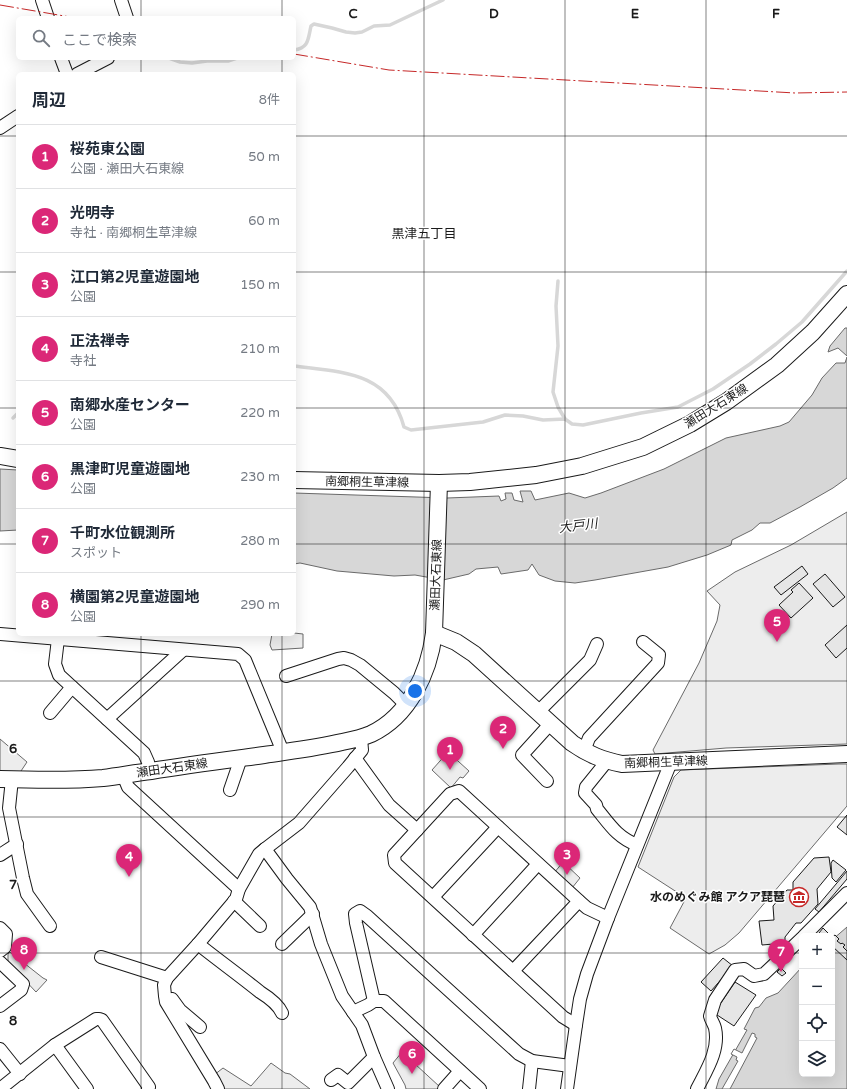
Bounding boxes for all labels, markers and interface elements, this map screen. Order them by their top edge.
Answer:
text: C [348,6,358,22]
text: D [489,6,499,22]
text: E [631,6,639,22]
text: F [772,6,780,22]
search box [16,16,296,60]
icon: search [30,27,52,49]
text: ここで検索 [62,31,137,49]
text: 周辺 [32,90,66,111]
text: 8件 [259,92,280,108]
text: 桜苑東公園 [70,140,145,158]
text: 1 [41,149,49,165]
text: 50 m [248,149,280,165]
text: 公園 · 瀬田大石東線 [70,161,184,177]
text: 光明寺 [70,204,115,222]
text: 2 [41,213,49,229]
text: 60 m [248,213,280,229]
text: 寺社 · 南郷桐生草津線 [70,225,197,241]
district label: 黒津五丁目 [391,226,457,242]
text: 江口第2児童遊園地 [70,268,199,286]
text: 3 [41,277,49,293]
text: 150 m [240,277,280,293]
text: 公園 [70,289,96,305]
text: 正法禅寺 [70,332,130,350]
text: 4 [41,341,49,357]
text: 210 m [240,341,280,357]
text: 寺社 [70,353,96,369]
street label: 瀬田大石東線 [682,381,750,431]
text: 南郷水産センター [70,396,190,414]
text: 5 [41,405,49,421]
text: 220 m [240,405,280,421]
text: 公園 [70,417,96,433]
text: 黒津町児童遊園地 [70,460,190,478]
text: 6 [41,469,49,485]
text: 230 m [240,469,280,485]
street label: 南郷桐生草津線 [325,474,409,490]
text: 公園 [70,481,96,497]
water label: 大戸川 [558,515,600,536]
text: 千町水位観測所 [70,524,175,542]
text: 7 [41,533,49,549]
text: 280 m [240,533,280,549]
street label: 瀬田大石東線 [428,539,444,611]
text: スポット [70,545,122,561]
text: 横園第2児童遊園地 [70,588,199,606]
text: 8 [41,597,49,613]
text: 290 m [240,597,280,613]
text: 公園 [70,609,96,625]
pin: 5 [764,609,790,642]
your location [405,681,425,701]
pin: 2 [490,716,516,749]
pin: 1 [437,737,463,770]
text: 6 [9,741,17,757]
street label: 南郷桐生草津線 [624,754,708,770]
street label: 瀬田大石東線 [135,756,209,780]
pin: 3 [554,842,580,875]
pin: 4 [116,844,142,877]
text: 7 [9,877,17,893]
museum icon: 水のめぐみ館 アクア琵琶 [788,886,810,908]
place label: 水のめぐみ館 アクア琵琶 [650,890,785,904]
map controls [799,933,835,1077]
button: + [799,933,835,969]
pin: 8 [11,937,37,970]
pin: 7 [768,939,794,972]
button: − [799,969,835,1005]
button: locate [799,1005,835,1041]
text: 8 [9,1013,17,1029]
pin: 6 [399,1041,425,1074]
button: layers [799,1041,835,1077]

